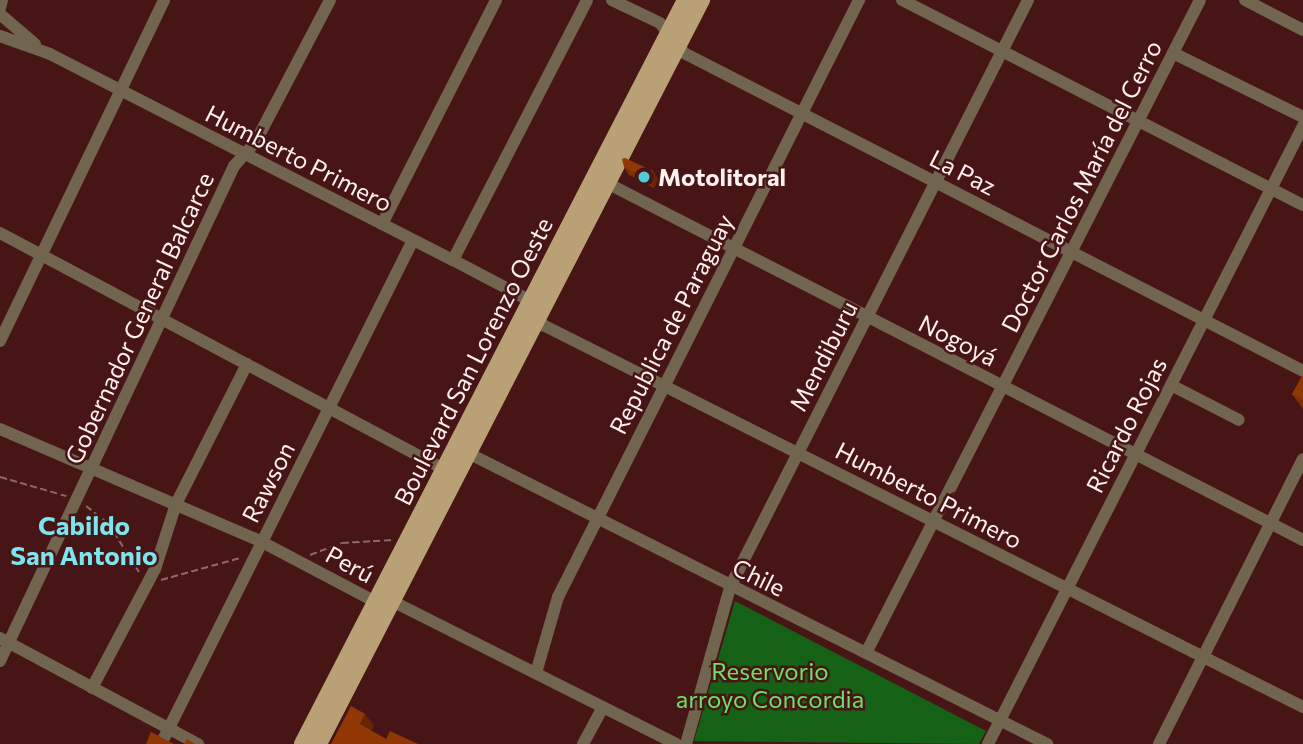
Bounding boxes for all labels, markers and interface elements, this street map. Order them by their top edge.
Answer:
street label: Doctor Carlos María del Cerro [995,35,1167,337]
street label: Humberto Primero [201,99,397,217]
street label: La Paz [925,143,1001,201]
place label: Motolitoral [658,163,786,191]
street label: Gobernador General Balcarce [59,168,219,468]
marker: Motolitoral [636,169,652,185]
street label: Republica de Paraguay [603,209,739,439]
street label: Boulevard San Lorenzo Oeste [388,212,558,510]
street label: Mendiburu [783,296,863,416]
street label: Nogoyá [914,308,1002,372]
street label: Ricardo Rojas [1080,353,1172,497]
street label: Humberto Primero [831,436,1027,554]
street label: Rawson [236,437,300,527]
district label: Cabildo San Antonio [10,509,158,570]
street label: Perú [321,539,379,589]
street label: Chile [728,552,790,602]
park label: Reservorio arroyo Concordia [676,657,864,713]

